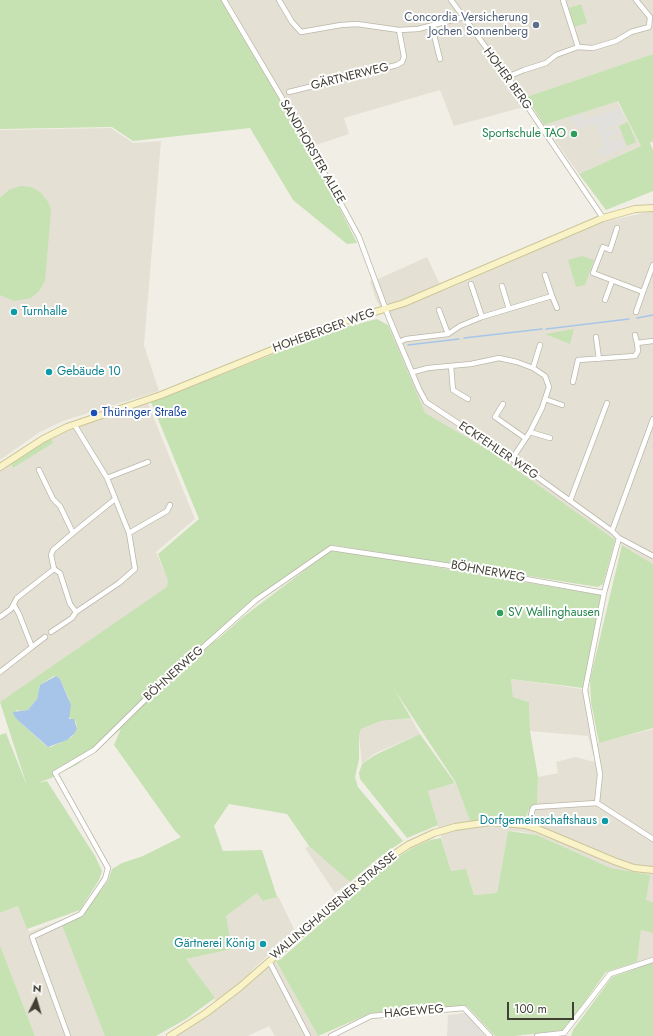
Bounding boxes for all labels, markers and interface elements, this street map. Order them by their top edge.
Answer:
place label: Concordia Versicherung Jochen Sonnenberg [404,11,528,39]
marker: Concordia Versicherung Jochen Sonnenberg [531,20,541,30]
street label: HOHER BERG [480,45,534,113]
street label: GÄRTNERWEG [310,60,390,94]
street label: SANDHORSTER ALLEE [276,97,348,207]
place label: Sportschule TAO [482,127,566,141]
marker: Sportschule TAO [569,129,579,139]
place label: Turnhalle [22,305,67,319]
street label: HOHEBERGER WEG [271,306,377,356]
marker: Turnhalle [9,307,19,317]
place label: Gebäude 10 [57,365,121,379]
marker: Gebäude 10 [44,367,54,377]
place label: Thüringer Straße [102,406,187,420]
marker: Thüringer Straße [89,408,99,418]
street label: ECKFEHLER WEG [455,419,541,483]
street label: BÖHNERWEG [450,558,526,586]
place label: SV Wallinghausen [508,606,600,620]
marker: SV Wallinghausen [495,608,505,618]
street label: BÖHNERWEG [141,644,207,704]
place label: Dorfgemeinschaftshaus [480,814,597,828]
marker: Dorfgemeinschaftshaus [600,816,610,826]
street label: WALLINGHAUSENER STRASSE [268,849,400,963]
place label: Gärtnerei König [174,937,255,951]
marker: Gärtnerei König [258,939,268,949]
north arrow [16,980,56,1020]
text: N [32,980,42,996]
scale bar [509,994,576,1020]
text: 100 m [514,1000,547,1018]
street label: HAGEWEG [384,1002,444,1022]

